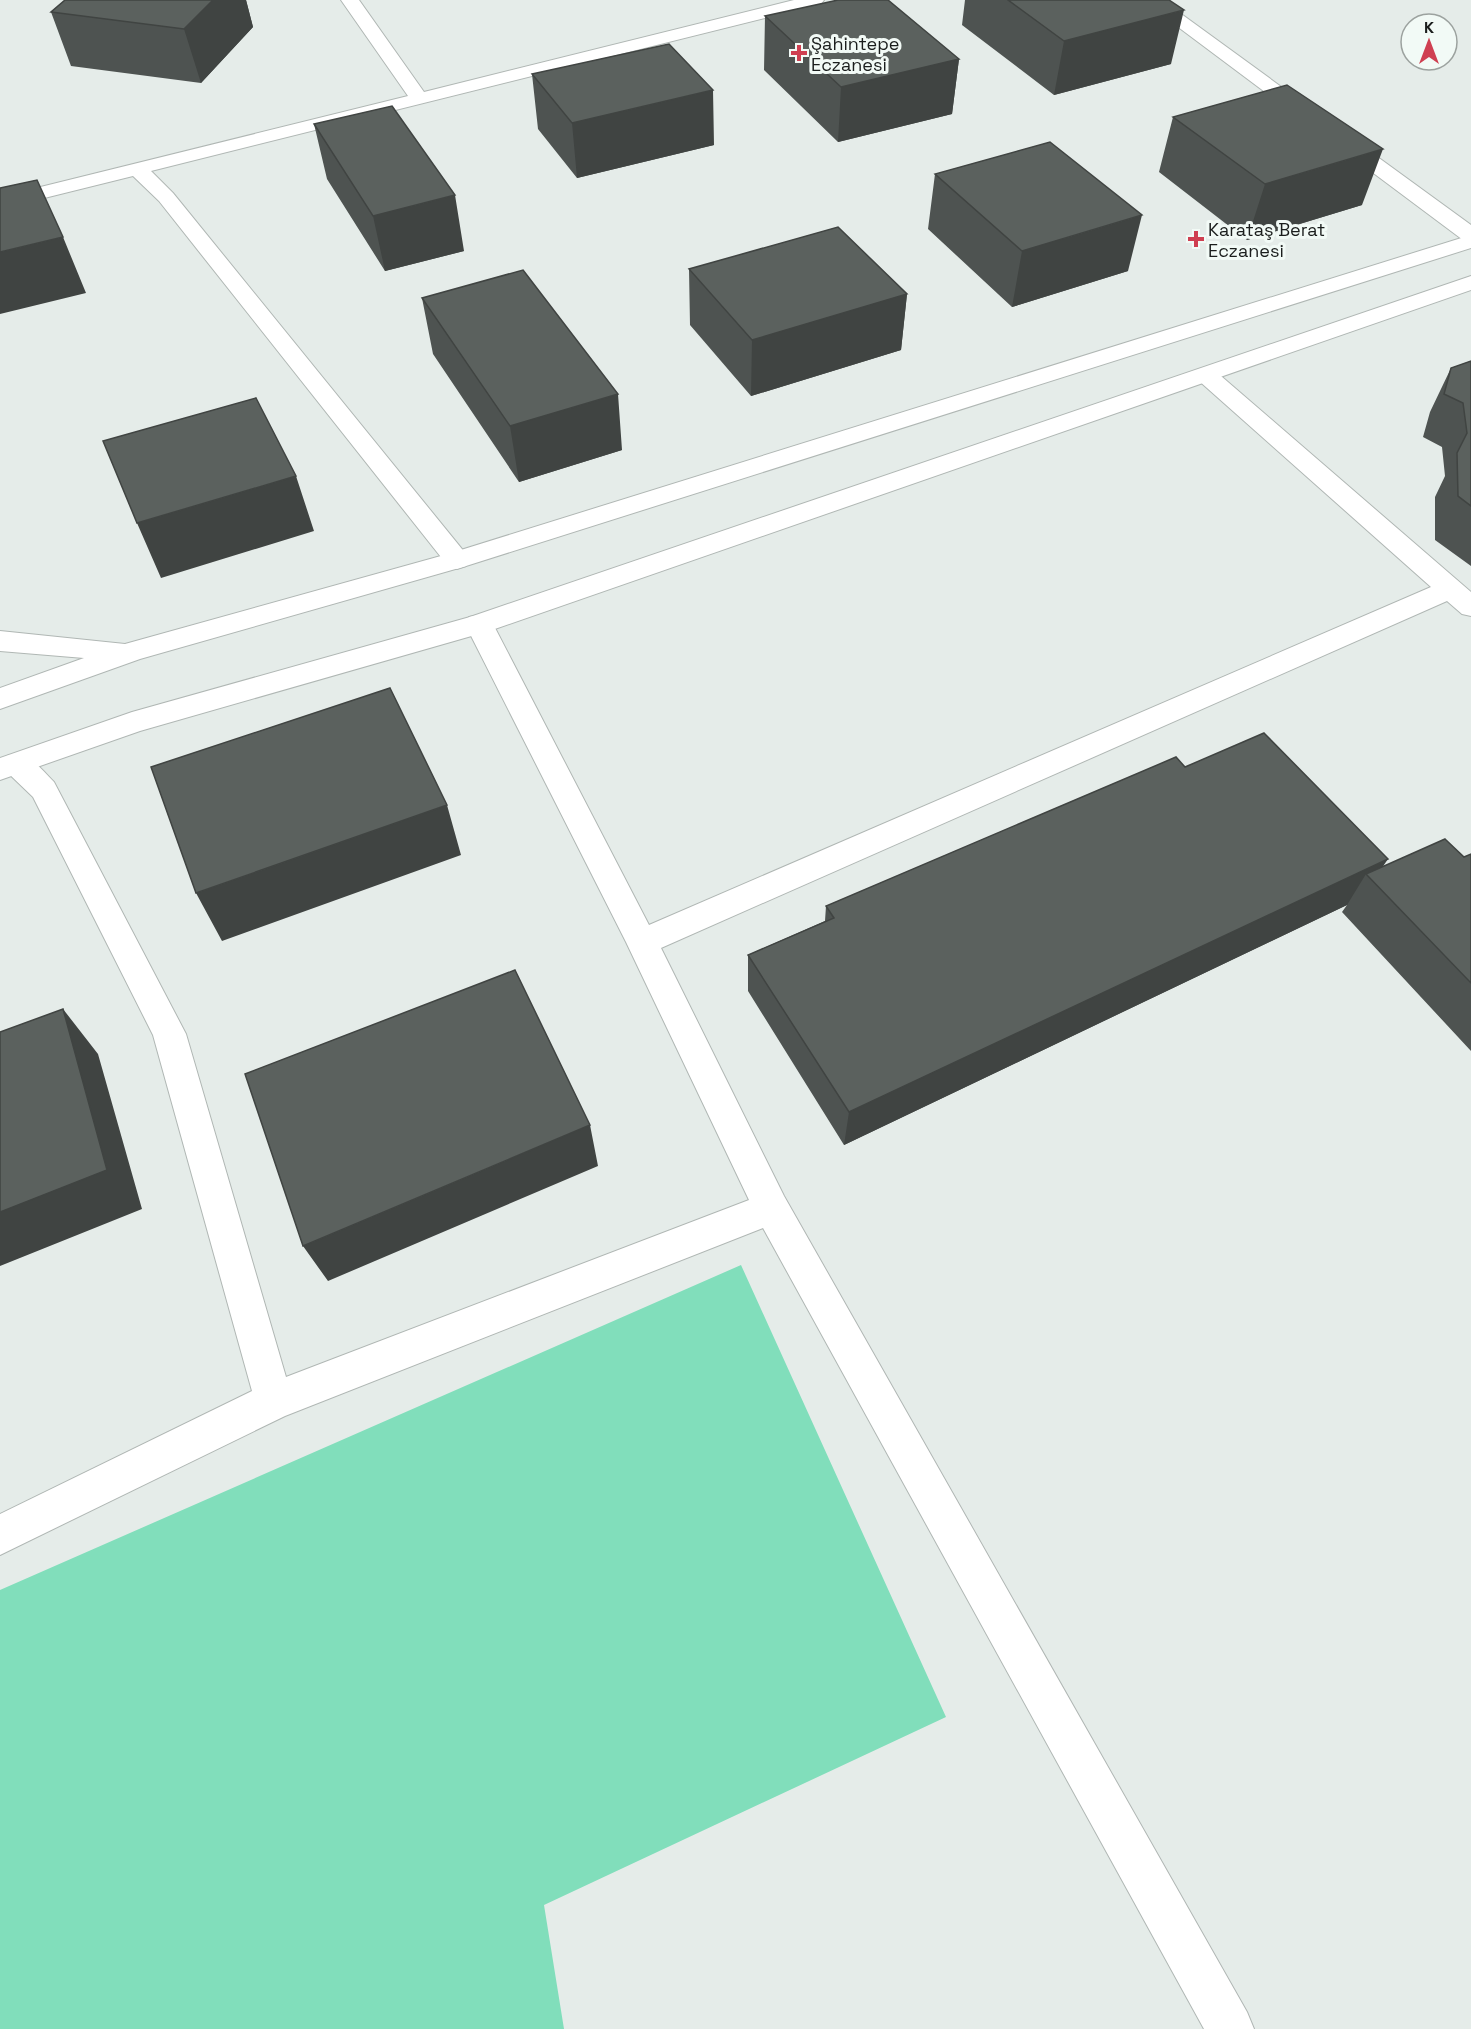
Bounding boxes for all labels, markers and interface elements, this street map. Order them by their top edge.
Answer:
north arrow [1399,12,1459,72]
text: K [1424,17,1434,38]
place label: Şahintepe Eczanesi [811,32,899,76]
marker: Şahintepe Eczanesi [792,46,806,60]
place label: Karataş Berat Eczanesi [1208,218,1325,262]
marker: Karataş Berat Eczanesi [1189,232,1203,246]

